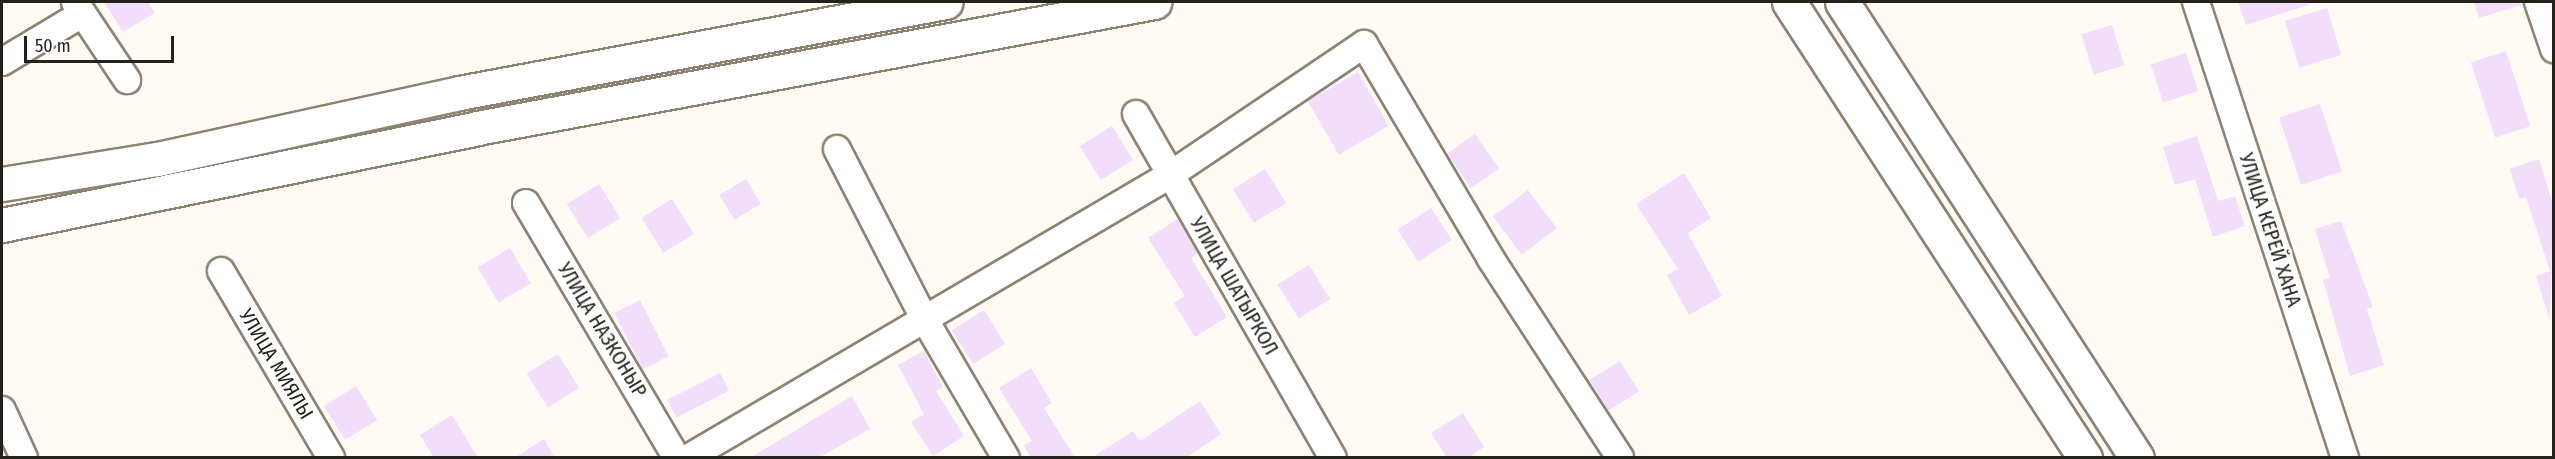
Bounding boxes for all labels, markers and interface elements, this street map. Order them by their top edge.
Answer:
scale bar [27,24,177,62]
text: 50 m [35,35,71,57]
street label: УЛИЦА КЕРЕЙ ХАНА [2234,150,2306,310]
street label: УЛИЦА ШАТЫРКОЛ [1185,213,1283,359]
street label: УЛИЦА НАЗКОНЫР [552,258,652,402]
street label: УЛИЦА МИЯЛЫ [234,305,318,423]

